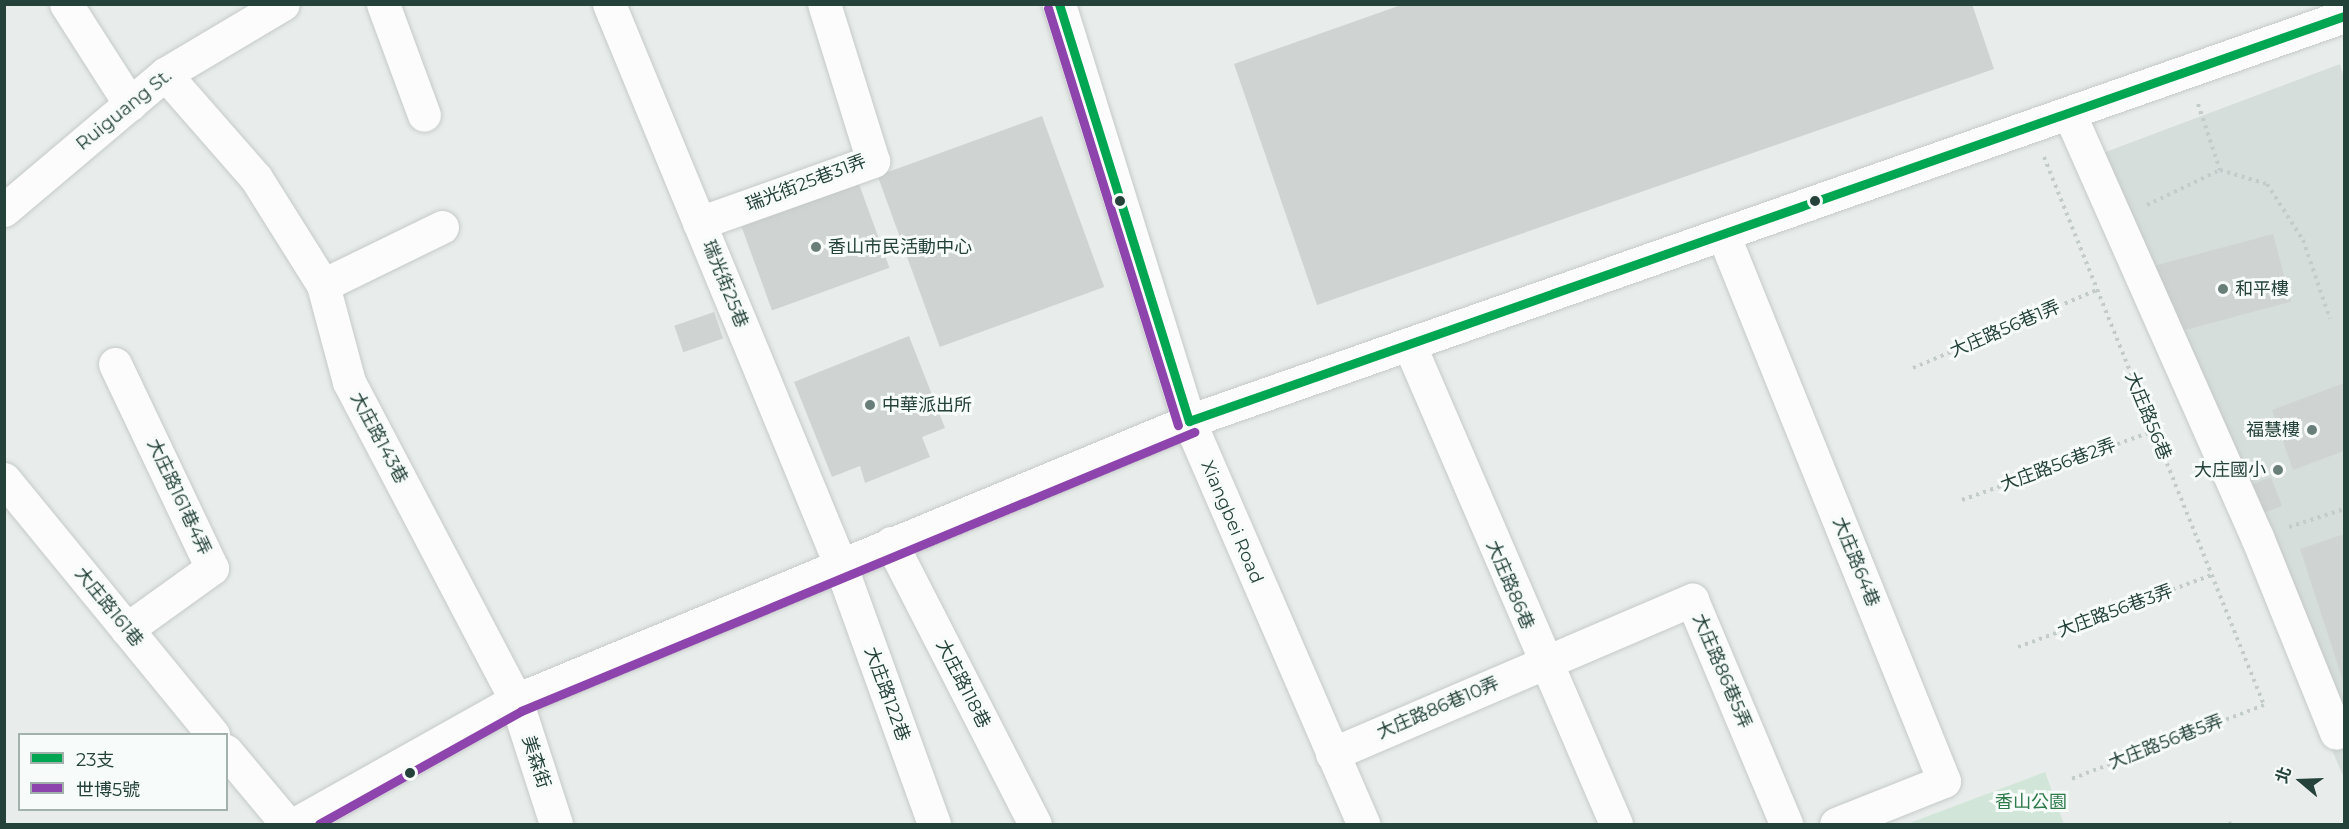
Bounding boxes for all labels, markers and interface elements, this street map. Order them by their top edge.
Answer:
street label: Ruiguang St. [72,65,176,155]
street label: 瑞光街25巷31弄 [743,150,869,216]
unlabelled marker [1114,195,1126,207]
unlabelled marker [1809,195,1821,207]
place label: 香山市民活動中心 [828,236,972,258]
street label: 瑞光街25巷 [698,237,752,331]
marker: 香山市民活動中心 [809,240,823,254]
place label: 和平樓 [2235,278,2289,300]
marker: 和平樓 [2216,282,2230,296]
street label: 大庄路56巷1弄 [1947,296,2063,362]
street label: 大庄路56巷 [2121,369,2175,463]
street label: 大庄路143巷 [346,389,412,487]
place label: 中華派出所 [882,394,972,416]
marker: 中華派出所 [863,398,877,412]
place label: 福慧樓 [2246,419,2300,441]
marker: 福慧樓 [2305,423,2319,437]
street label: 大庄路56巷2弄 [1997,434,2119,496]
street label: 大庄路161巷4弄 [143,435,215,559]
street label: Xiangbei Road [1196,457,1268,587]
place label: 大庄國小 [2194,459,2266,481]
marker: 大庄國小 [2271,463,2285,477]
street label: 大庄路64巷 [1828,514,1884,610]
street label: 大庄路86巷 [1482,537,1538,633]
street label: 大庄路161巷 [70,563,148,651]
street label: 大庄路56巷3弄 [2054,580,2176,642]
street label: 大庄路86巷5弄 [1688,610,1756,732]
street label: 大庄路118巷 [931,636,995,732]
street label: 大庄路122巷 [860,644,914,744]
street label: 大庄路86巷10弄 [1374,672,1502,744]
street label: 大庄路56巷5弄 [2105,710,2227,774]
legend [18,733,228,811]
street label: 美森街 [517,733,555,791]
text: 23支 [76,749,114,771]
north arrow [2271,751,2331,811]
text: 北 [2272,764,2295,786]
unlabelled marker [404,767,416,779]
text: 世博5號 [76,779,140,801]
park label: 香山公園 [1995,791,2067,813]

